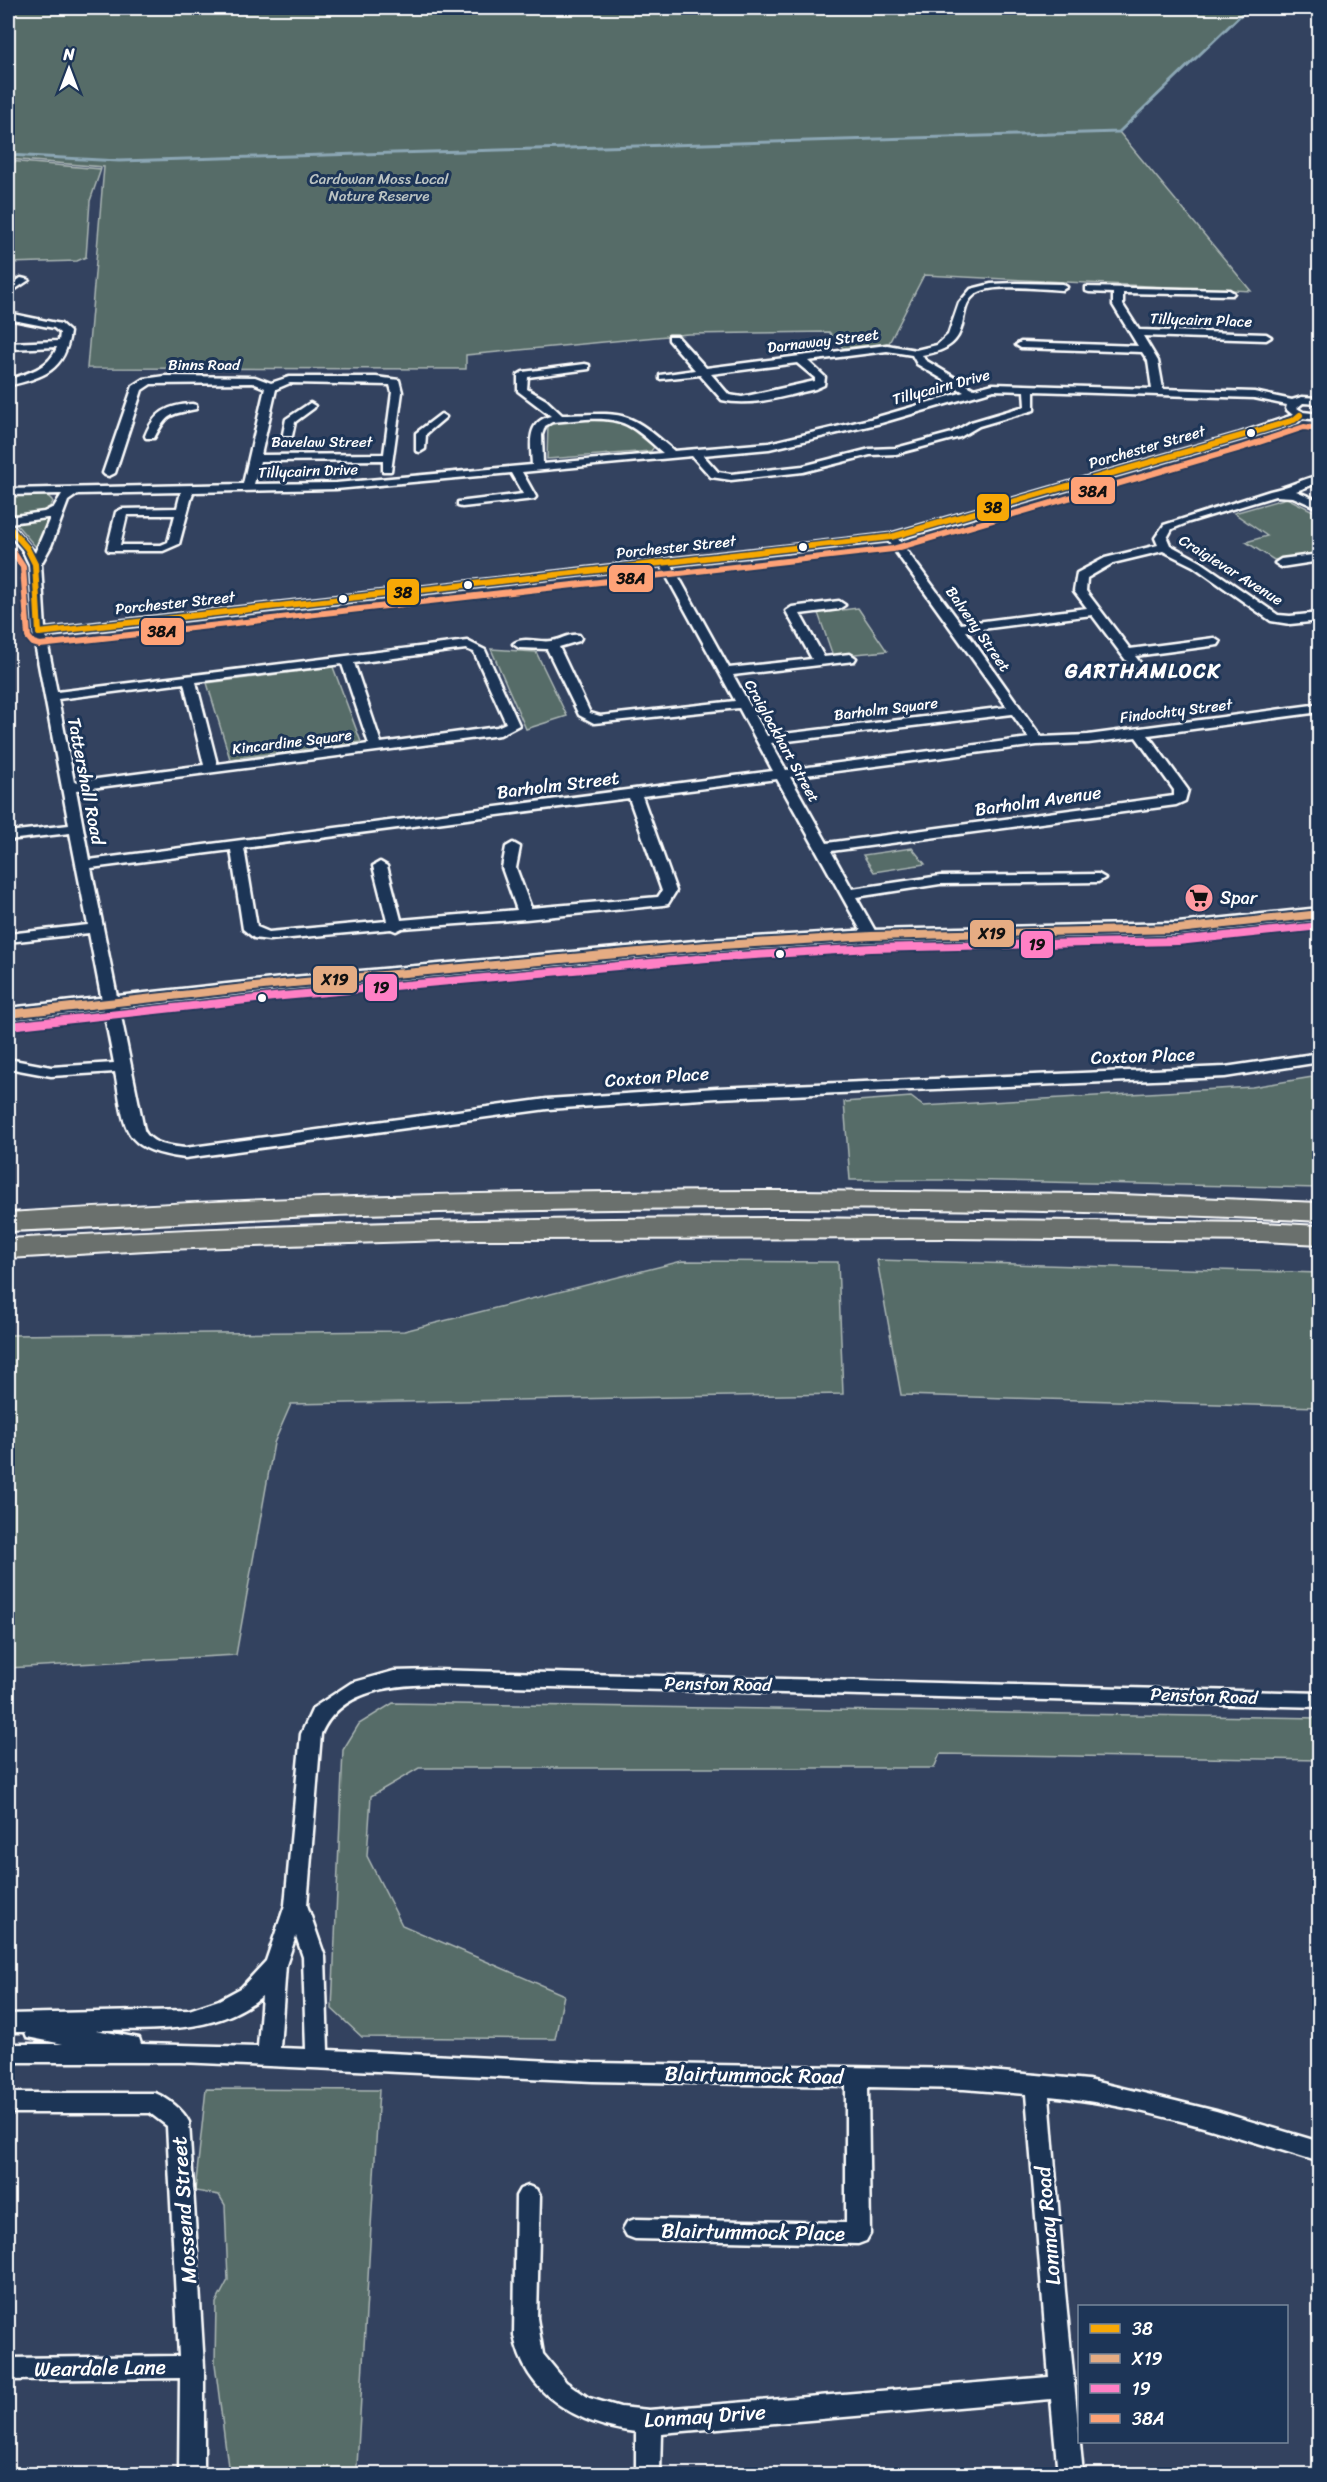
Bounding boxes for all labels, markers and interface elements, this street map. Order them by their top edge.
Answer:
north arrow [39,39,99,99]
text: N [62,40,75,69]
park label: Cardowan Moss Local Nature Reserve [309,166,449,209]
street label: Tillycairn Place [1149,305,1253,335]
street label: Darnaway Street [766,321,881,361]
street label: Binns Road [168,352,241,378]
street label: Tillycairn Drive [889,361,993,413]
street label: Porchester Street [1086,418,1209,476]
unlabelled marker [1245,427,1257,439]
street label: Bavelaw Street [271,429,374,455]
street label: Tillycairn Drive [258,456,359,486]
line badge: 38A [1070,476,1116,505]
text: 38A [1078,477,1107,506]
line badge: 38 [976,493,1010,522]
text: 38 [983,493,1003,522]
street label: Craigievar Avenue [1174,527,1289,613]
street label: Porchester Street [615,528,738,566]
unlabelled marker [797,541,809,553]
line badge: 38A [608,564,654,593]
text: 38A [616,564,645,593]
line badge: 38 [386,578,420,606]
text: 38 [393,578,413,607]
unlabelled marker [462,579,474,591]
street label: Balveny Street [939,581,1018,678]
street label: Porchester Street [114,584,237,622]
unlabelled marker [337,593,349,605]
line badge: 38A [140,617,185,646]
text: 38A [147,617,176,646]
district label: GARTHAMLOCK [1064,654,1221,689]
street label: Craiglockhart Street [737,675,827,808]
street label: Barholm Square [833,690,940,728]
street label: Findochty Street [1118,691,1235,731]
street label: Tattershall Road [58,715,114,849]
street label: Kincardine Square [231,722,354,762]
street label: Barholm Street [495,762,621,808]
street label: Barholm Avenue [973,776,1103,826]
supermarket icon: Spar [1183,882,1215,914]
place label: Spar [1220,882,1259,914]
line badge: X19 [969,919,1015,948]
text: X19 [977,919,1006,948]
line badge: 19 [1020,930,1054,959]
text: 19 [1029,930,1046,959]
unlabelled marker [774,948,786,960]
line badge: X19 [312,965,358,994]
text: X19 [320,965,349,994]
line badge: 19 [364,973,398,1002]
text: 19 [373,973,390,1002]
unlabelled marker [256,992,268,1004]
street label: Coxton Place [1090,1038,1196,1074]
street label: Coxton Place [604,1057,710,1097]
street label: Penston Road [664,1667,773,1701]
street label: Penston Road [1150,1678,1260,1714]
street label: Blairtummock Road [664,2054,846,2096]
street label: Mossend Street [160,2135,208,2285]
street label: Lonmay Road [1024,2163,1072,2287]
street label: Blairtummock Place [661,2211,845,2253]
legend [1078,2305,1288,2443]
text: 38 [1132,2313,1153,2345]
text: X19 [1131,2343,1163,2375]
street label: Weardale Lane [34,2348,166,2388]
text: 19 [1132,2373,1151,2405]
street label: Lonmay Drive [643,2393,767,2439]
text: 38A [1132,2403,1165,2435]

